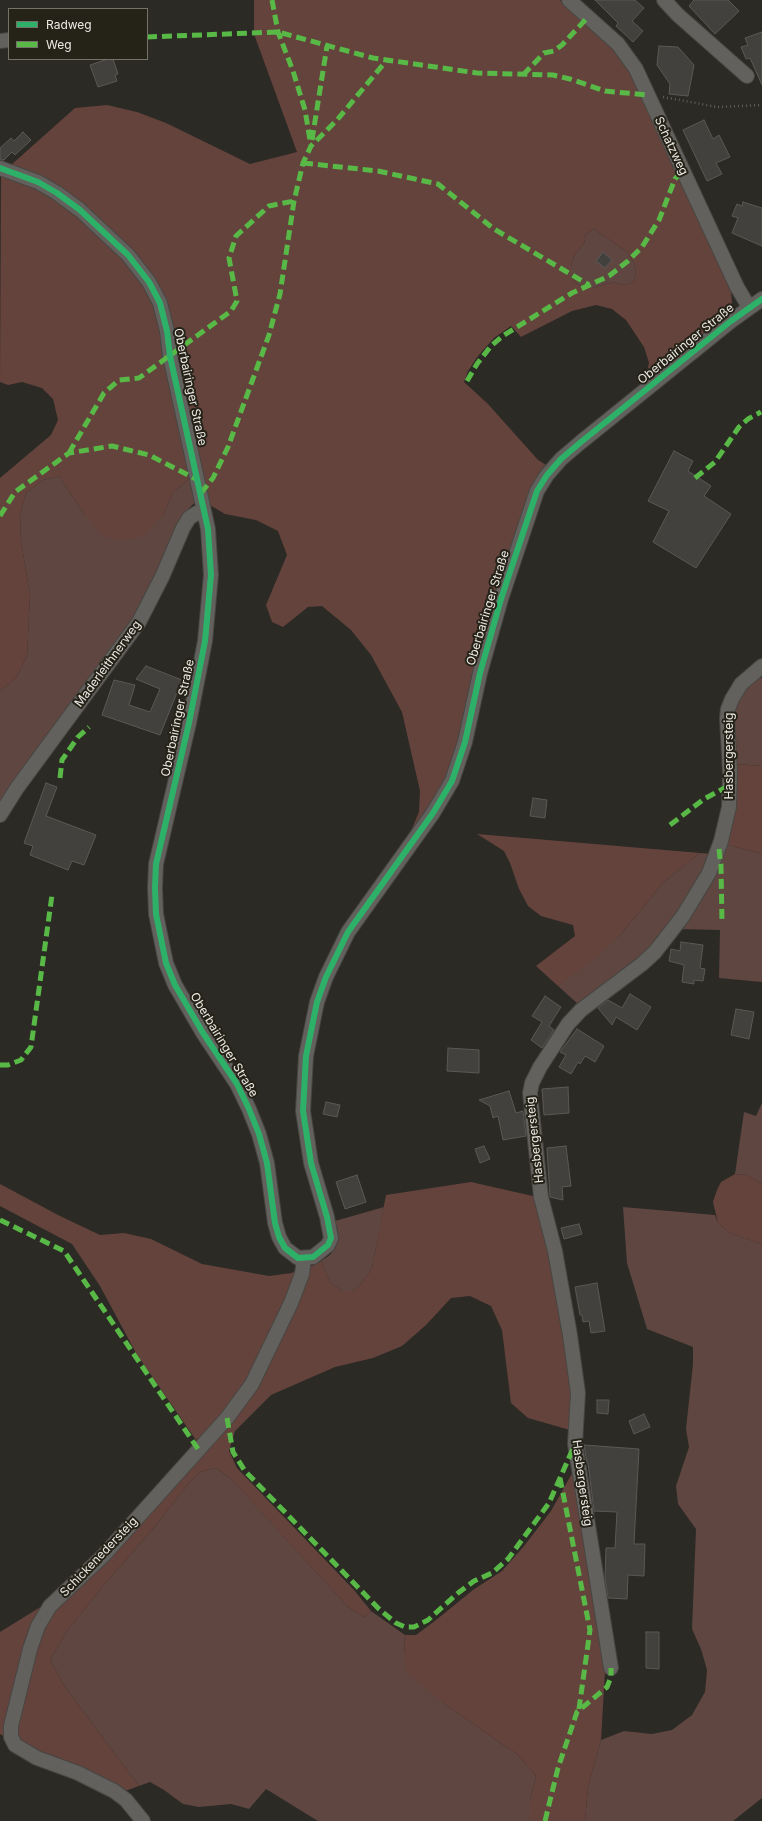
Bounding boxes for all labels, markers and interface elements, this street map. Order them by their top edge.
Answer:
legend [8,8,148,60]
text: Radweg [46,17,92,32]
text: Weg [46,37,72,52]
street label: Schatzweg [651,114,691,178]
street label: Oberbairinger Straße [635,301,737,387]
street label: Oberbairinger Straße [171,327,209,447]
street label: Oberbairinger Straße [464,549,512,667]
street label: Maderleithnerweg [72,618,144,710]
street label: Oberbairinger Straße [159,658,197,778]
street label: Hasbergersteig [722,713,736,799]
street label: Oberbairinger Straße [187,990,261,1100]
street label: Hasbergersteig [523,1096,547,1184]
street label: Hasbergersteig [569,1439,595,1527]
street label: Schickenedersteig [57,1514,141,1600]

